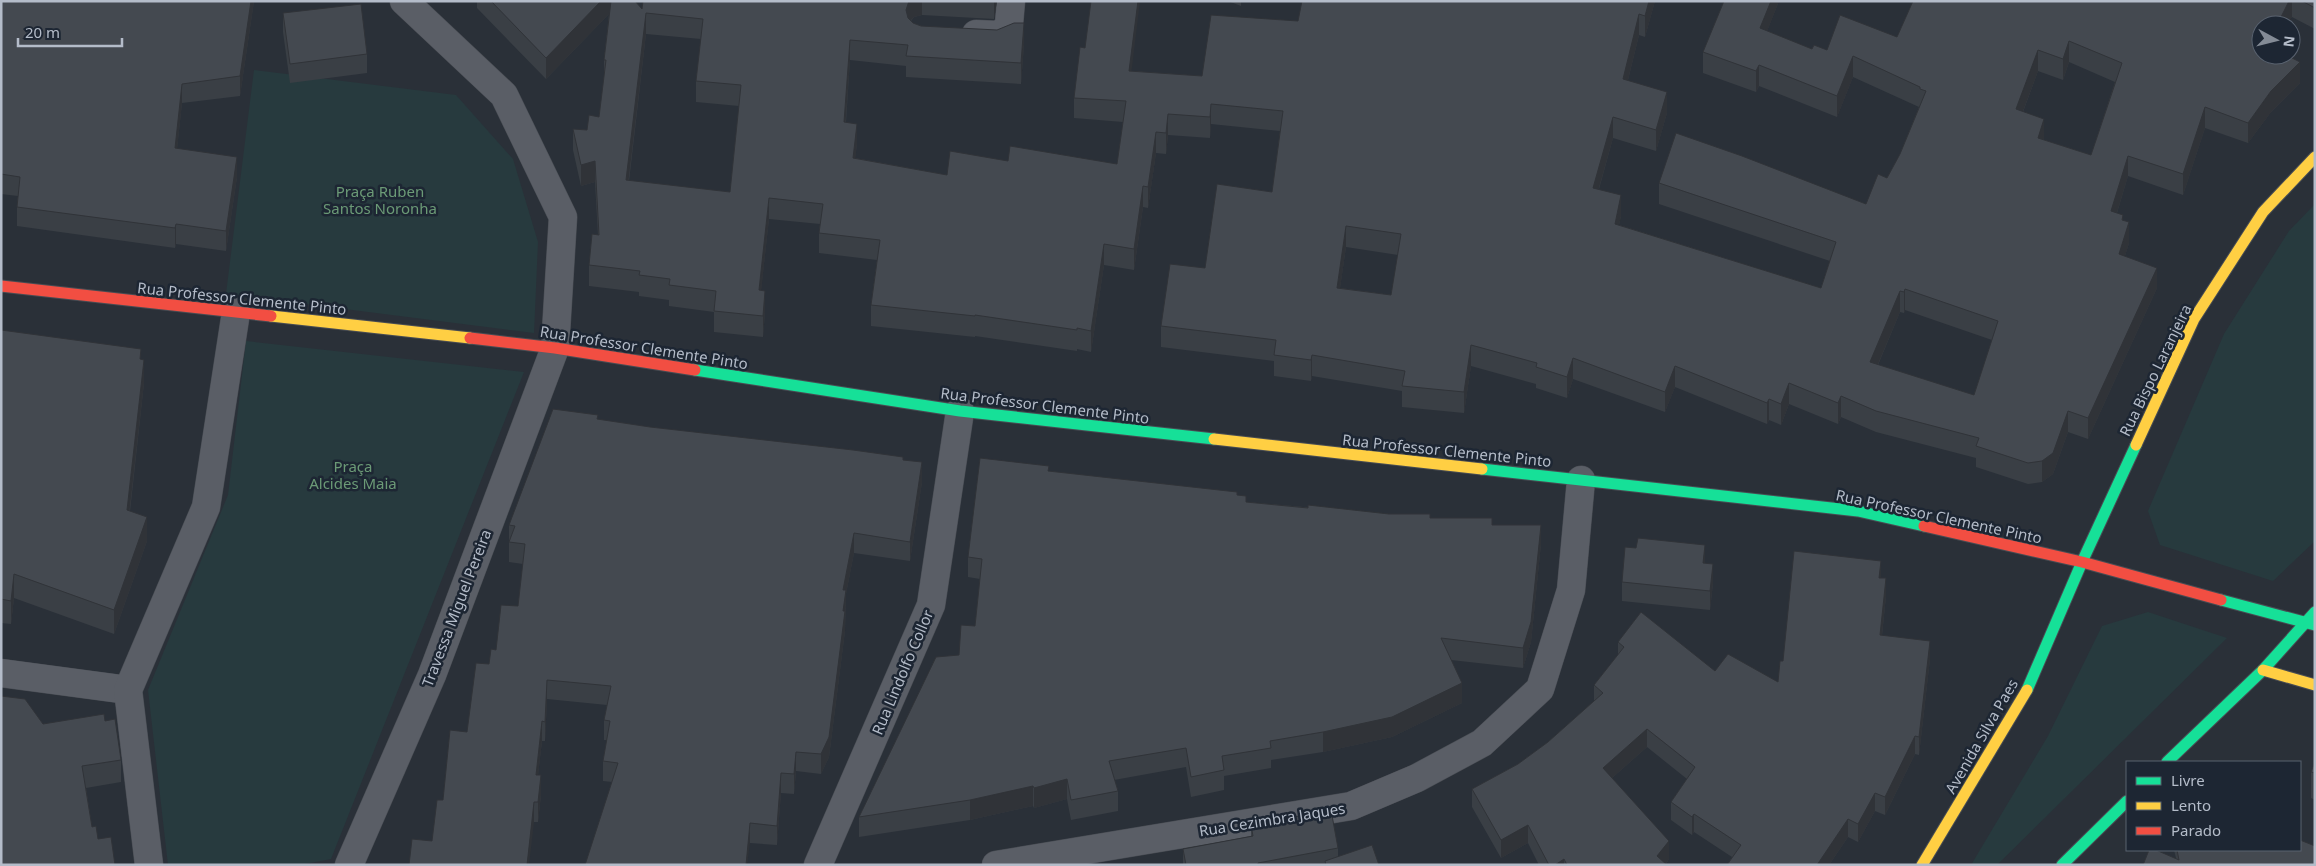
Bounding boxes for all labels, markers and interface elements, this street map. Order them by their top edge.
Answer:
scale bar [18,15,121,47]
north arrow [2251,15,2301,65]
text: 20 m [25,22,60,42]
text: N [2279,35,2300,48]
park label: Praça Ruben Santos Noronha [323,181,437,218]
street label: Rua Professor Clemente Pinto [136,277,348,319]
street label: Rua Bispo Laranjeira [2114,301,2196,439]
street label: Rua Professor Clemente Pinto [539,321,749,373]
street label: Rua Professor Clemente Pinto [939,382,1151,428]
street label: Rua Professor Clemente Pinto [1341,429,1553,471]
park label: Praça Alcides Maia [309,456,397,493]
street label: Rua Professor Clemente Pinto [1834,484,2044,548]
street label: Travessa Miguel Pereira [417,526,495,690]
street label: Rua Lindolfo Collor [867,607,937,737]
street label: Avenida Silva Paes [1940,675,2022,797]
legend [2126,761,2301,851]
text: Livre [2171,770,2205,790]
text: Lento [2171,795,2211,815]
street label: Rua Cezimbra Jaques [1197,798,1347,840]
text: Parado [2171,820,2221,840]

